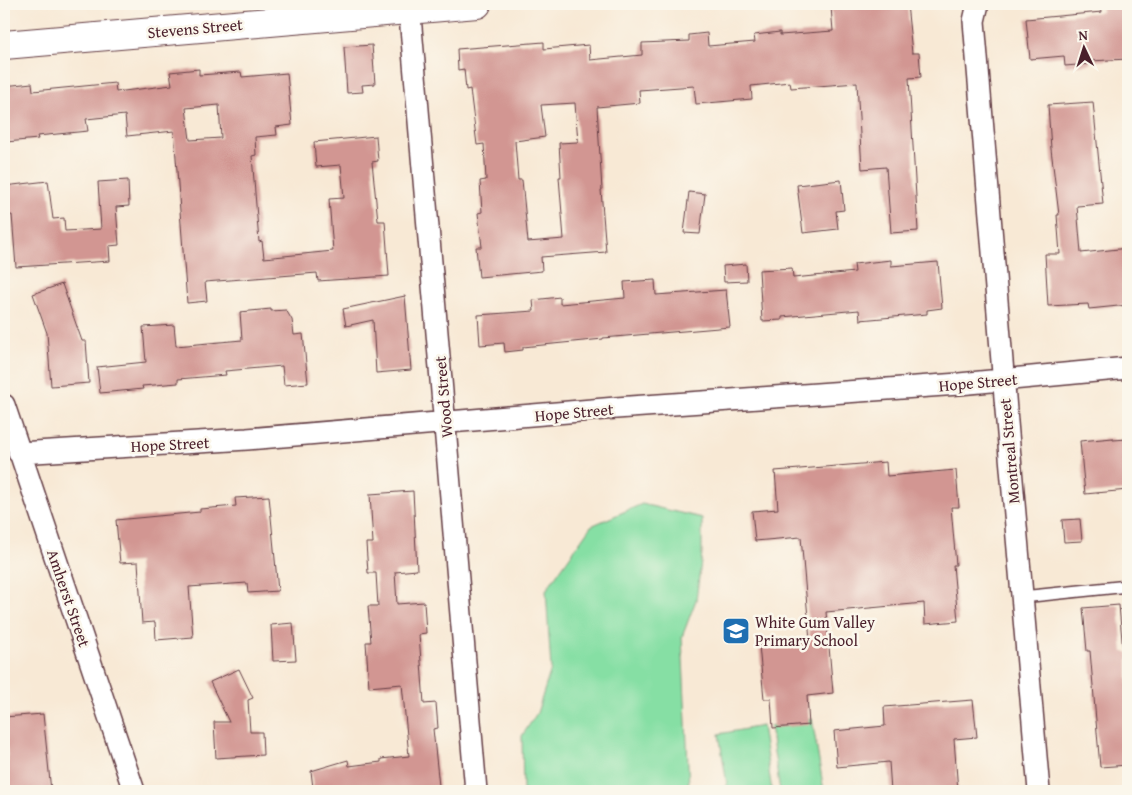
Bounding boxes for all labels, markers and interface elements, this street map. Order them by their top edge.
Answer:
street label: Stevens Street [146,12,244,44]
north arrow [1060,22,1110,72]
text: N [1078,25,1089,45]
street label: Wood Street [427,355,459,439]
street label: Hope Street [938,367,1019,397]
street label: Hope Street [534,397,615,427]
street label: Montreal Street [992,397,1026,505]
street label: Hope Street [130,430,210,458]
street label: Amherst Street [41,546,97,650]
place label: White Gum Valley Primary School [755,610,875,652]
school or university icon: White Gum Valley Primary School [721,616,751,646]

